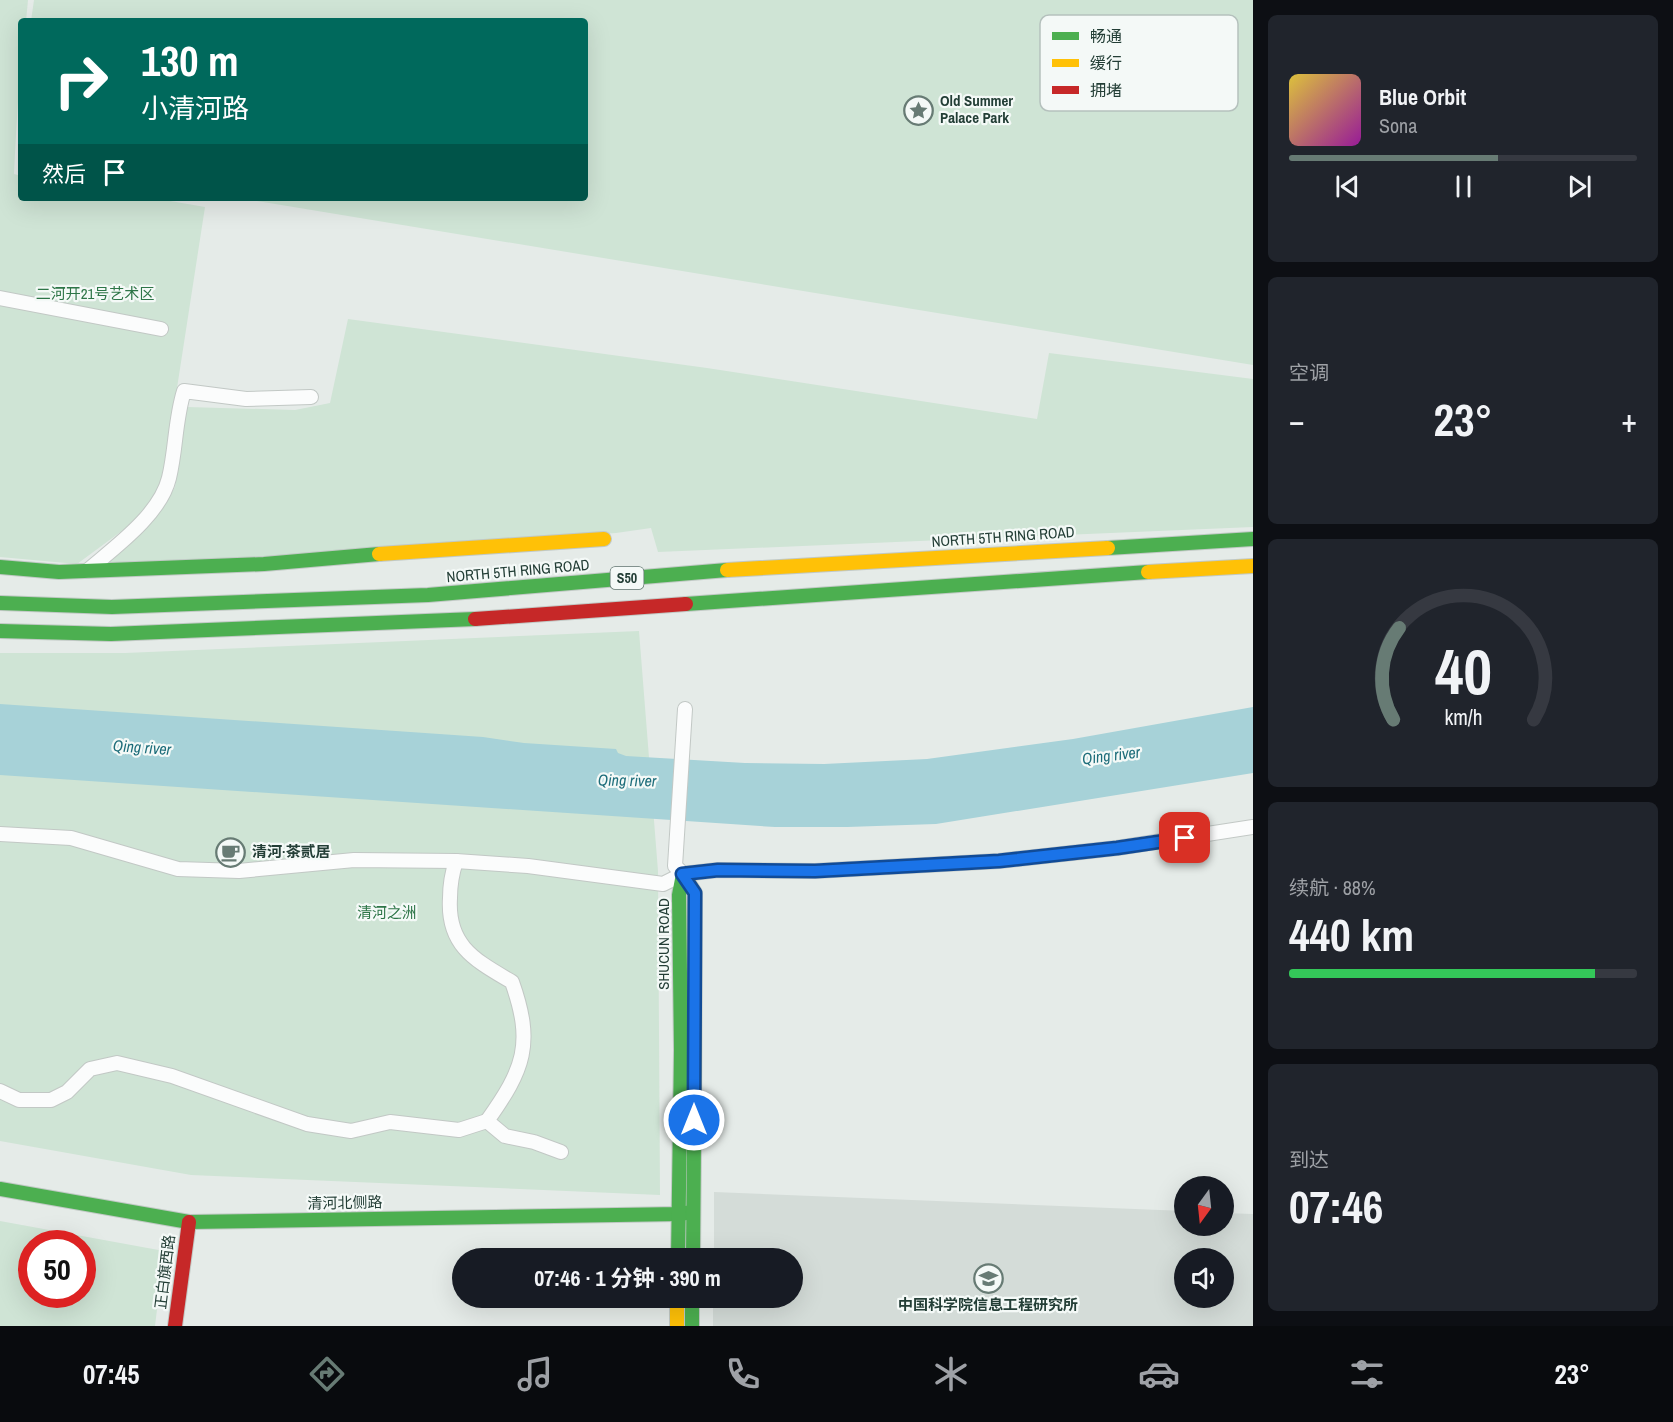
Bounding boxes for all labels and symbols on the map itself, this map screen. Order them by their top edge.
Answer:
legend [1040,15,1238,111]
text: 畅通 [1090,25,1122,47]
text: 缓行 [1090,52,1122,74]
text: 拥堵 [1090,79,1122,101]
place label: Old Summer Palace Park [940,90,1013,128]
place icon: Old Summer Palace Park [903,94,935,126]
park label: 二河开21号艺术区 [36,283,154,304]
street label: NORTH 5TH RING ROAD [931,521,1075,552]
street label: NORTH 5TH RING ROAD [446,554,590,587]
road number: S50 [610,567,644,589]
water label: Qing river [112,734,172,760]
water label: Qing river [1081,740,1142,769]
water label: Qing river [598,768,657,792]
pin [1159,812,1210,863]
cafe icon: 清河·茶贰居 [215,836,247,868]
place label: 清河·茶贰居 [252,841,330,862]
street label: SHUCUN ROAD [653,898,674,990]
park label: 清河之洲 [357,902,417,923]
position arrow [662,1088,726,1152]
north arrow [1174,1176,1234,1236]
street label: 清河北侧路 [307,1191,383,1214]
speed limit sign: 50 [18,1230,96,1308]
street label: 正白旗西路 [150,1233,179,1310]
school or university icon: 中国科学院信息工程研究所 [972,1262,1004,1294]
place label: 中国科学院信息工程研究所 [898,1294,1078,1315]

